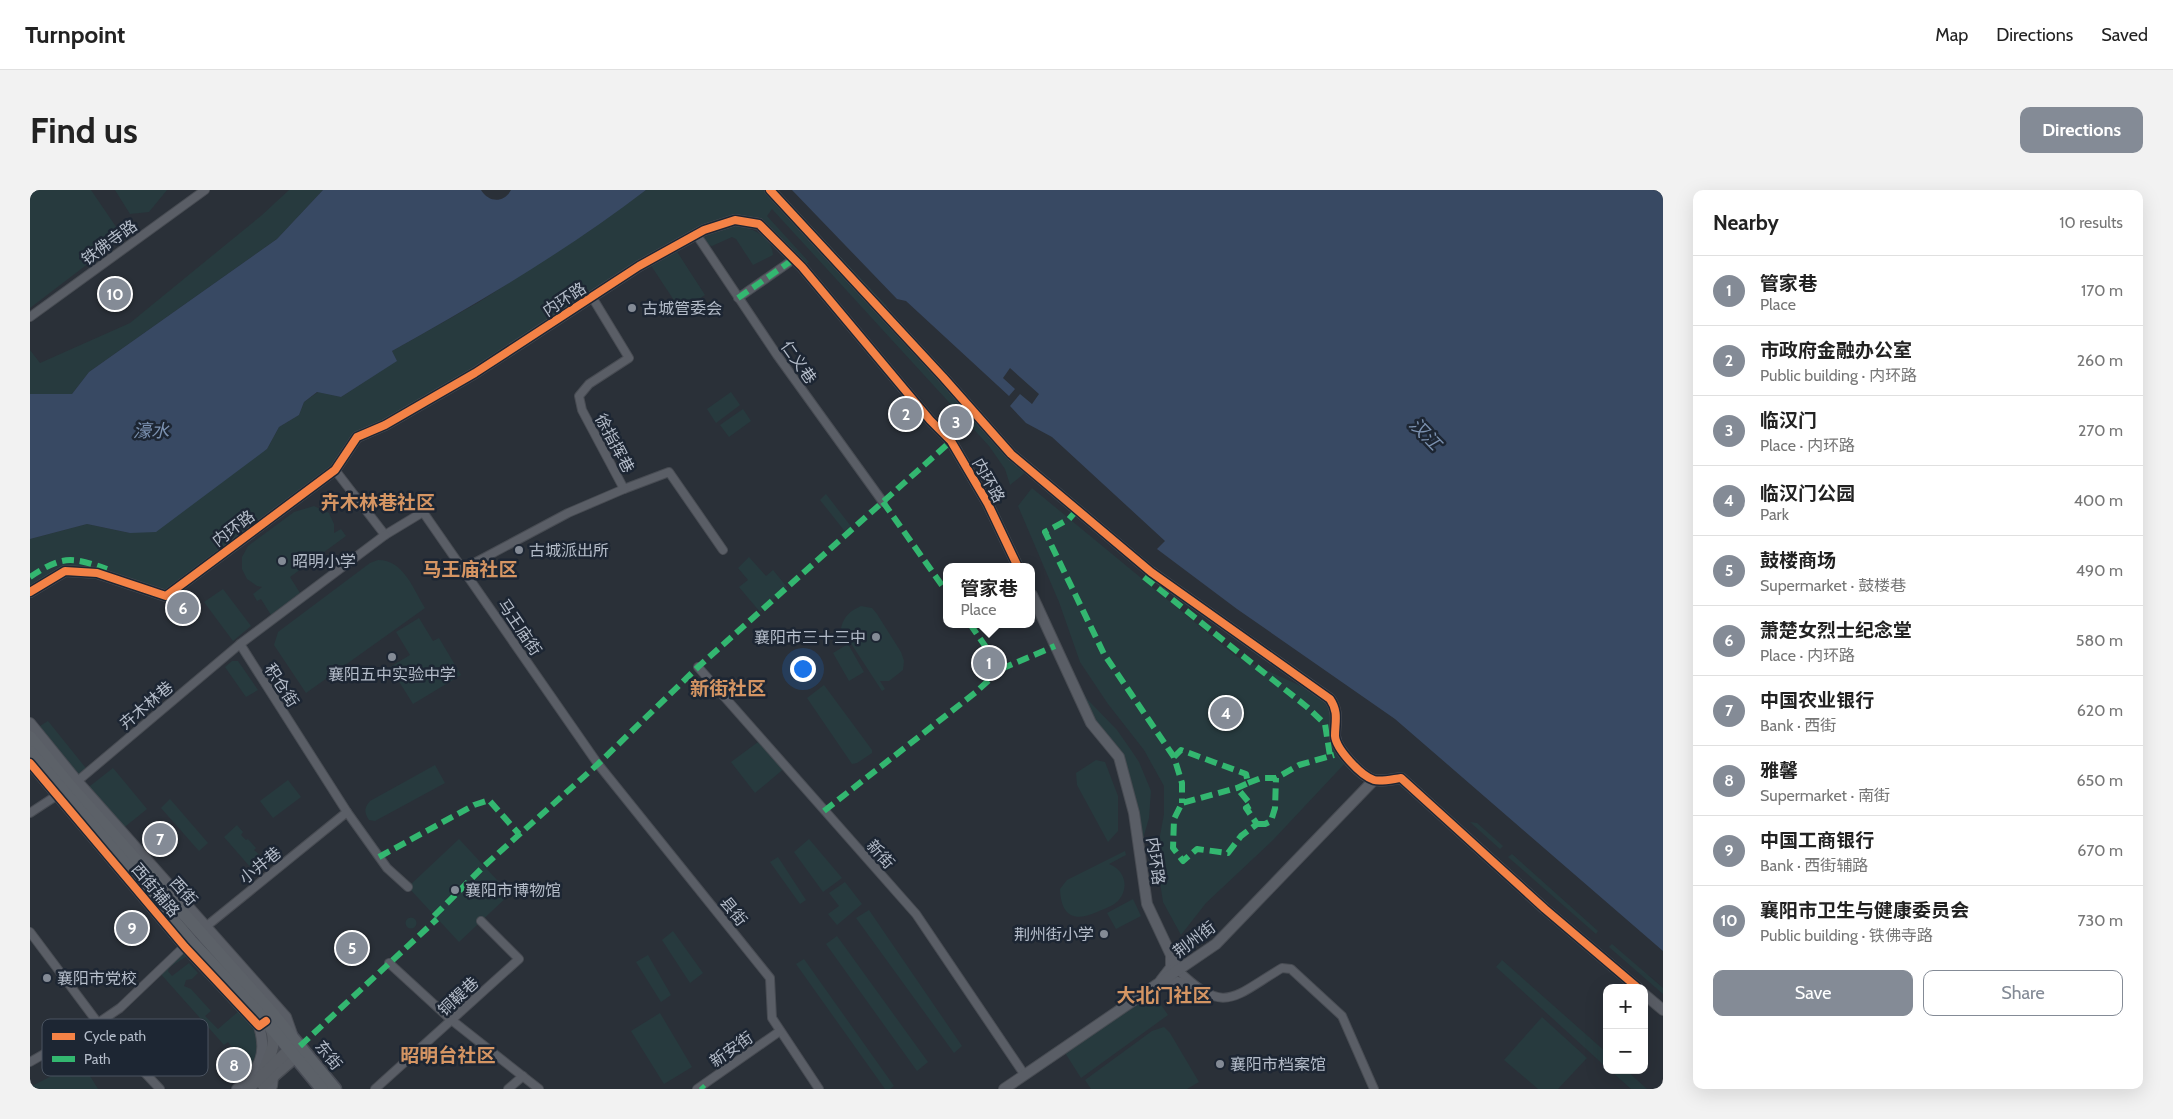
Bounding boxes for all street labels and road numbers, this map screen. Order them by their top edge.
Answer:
street label: 铁佛寺路 [78,216,141,269]
street label: 内环路 [539,278,590,320]
street label: 仁义巷 [777,337,820,387]
street label: 徐指挥巷 [591,411,638,476]
street label: 内环路 [969,455,1009,506]
street label: 内环路 [208,506,258,550]
street label: 马王庙街 [494,595,545,659]
street label: 积仓街 [261,660,303,711]
street label: 卉木林巷 [116,678,177,733]
street label: 新街 [863,836,898,873]
street label: 内环路 [1143,836,1168,886]
street label: 小井巷 [236,843,285,888]
street label: 西街辅路 [128,859,184,921]
street label: 西街 [166,873,202,909]
street label: 县街 [716,893,751,930]
street label: 荆州街 [1169,917,1219,961]
street label: 铜鞮巷 [434,973,482,1020]
street label: 新安街 [706,1028,756,1071]
street label: 东街 [311,1037,346,1074]

